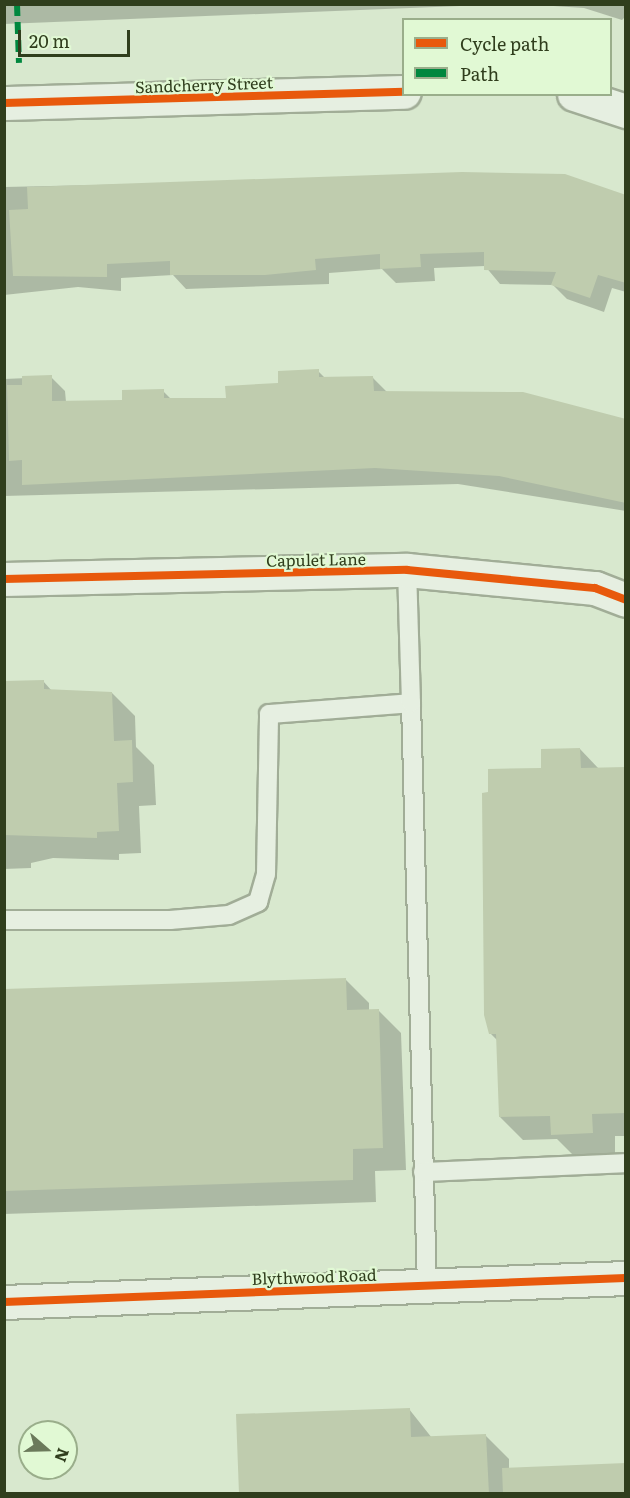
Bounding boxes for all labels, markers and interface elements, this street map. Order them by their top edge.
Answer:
scale bar [21,18,134,56]
legend [402,18,612,96]
text: 20 m [29,27,70,54]
text: Cycle path [460,30,549,57]
text: Path [460,60,499,87]
street label: Sandcherry Street [135,72,273,96]
street label: Capulet Lane [266,549,366,569]
street label: Blythwood Road [251,1264,377,1288]
north arrow [18,1420,78,1480]
text: N [49,1445,77,1466]

